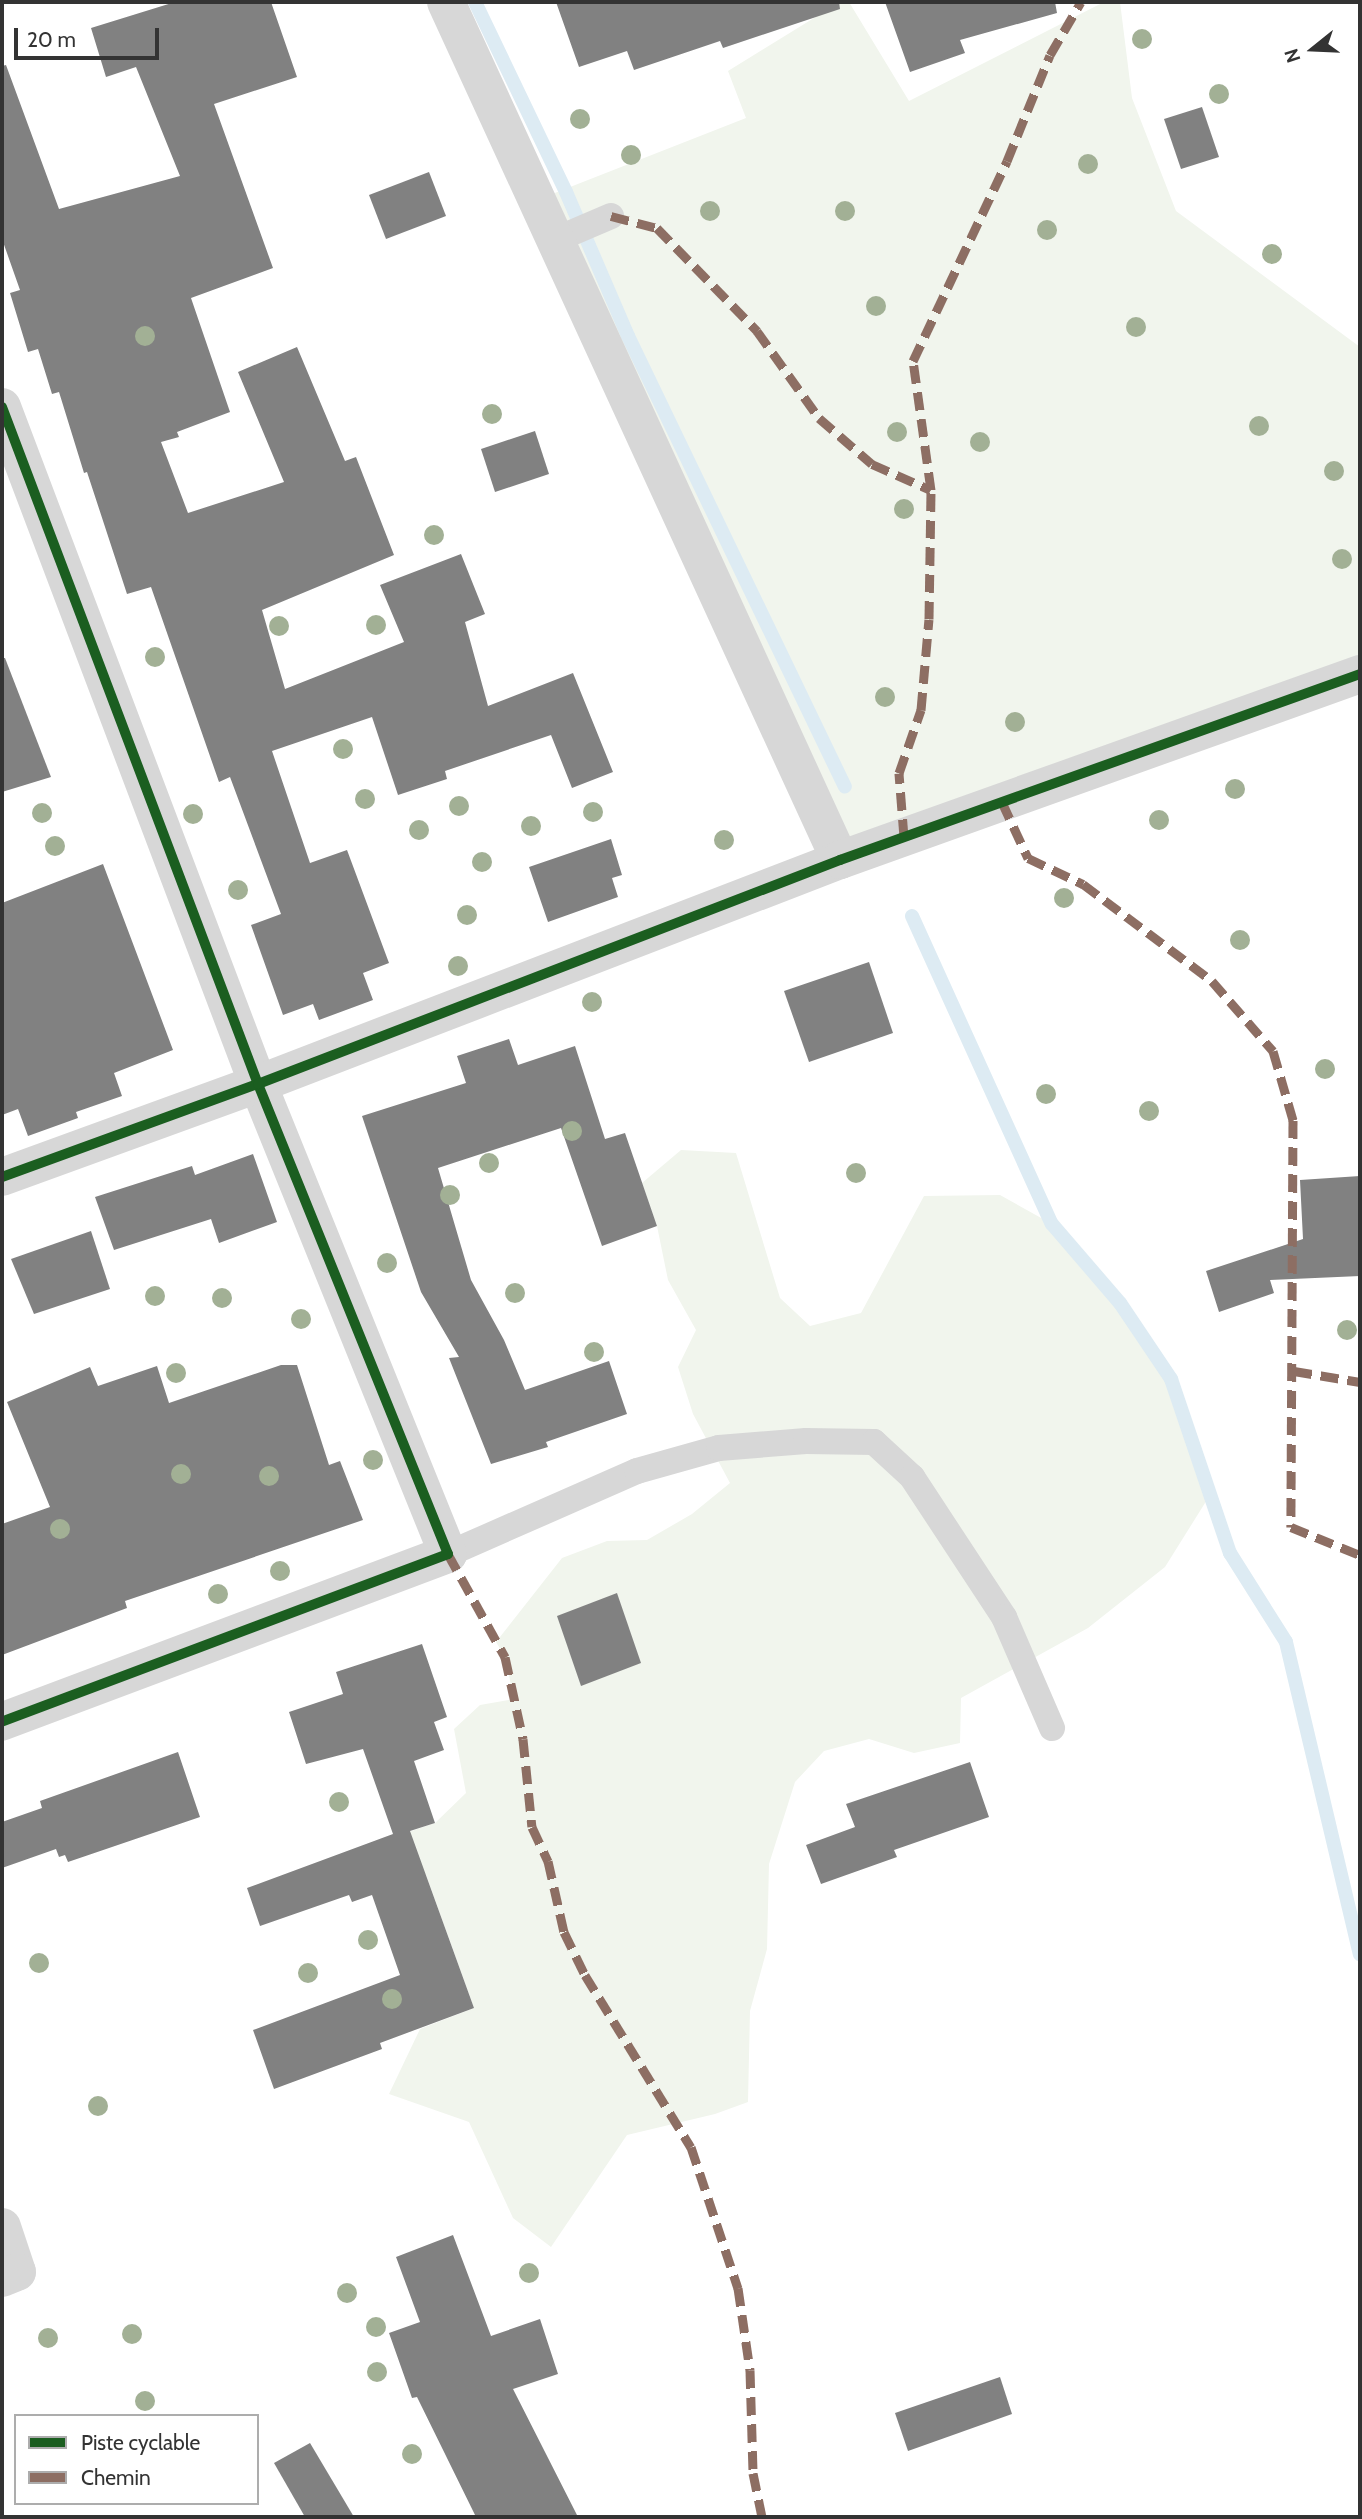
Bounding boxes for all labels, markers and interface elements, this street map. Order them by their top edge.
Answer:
scale bar [18,14,163,58]
north arrow [1278,14,1348,84]
text: 20 m [27,27,76,52]
text: N [1280,46,1306,66]
legend [14,2414,259,2505]
text: Piste cyclable [81,2430,200,2455]
text: Chemin [81,2465,151,2490]

